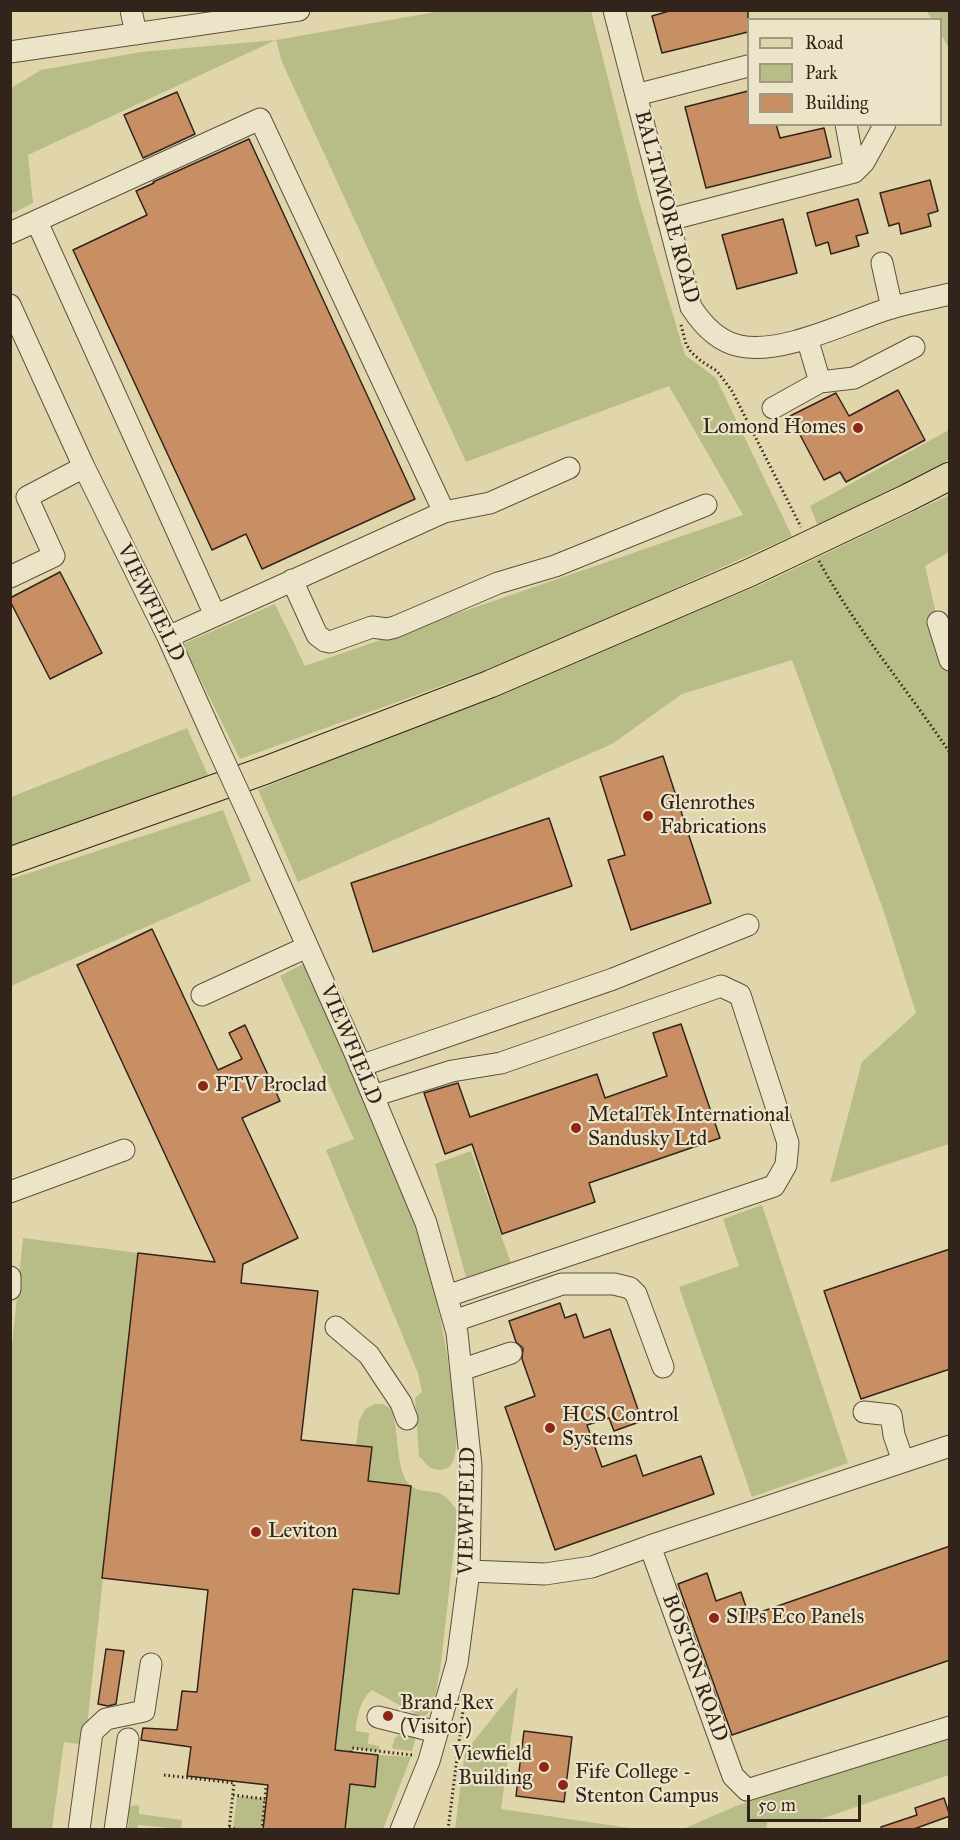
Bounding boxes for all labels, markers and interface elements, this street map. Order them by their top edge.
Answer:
legend [747,18,942,126]
text: Road [805,32,843,54]
text: Park [805,62,838,84]
text: Building [805,92,868,114]
street label: BALTIMORE ROAD [628,108,704,306]
place label: Lomond Homes [703,415,846,441]
marker: Lomond Homes [851,421,865,435]
street label: VIEWFIELD [111,540,189,666]
place label: Glenrothes Fabrications [660,791,766,841]
marker: Glenrothes Fabrications [641,809,655,823]
street label: VIEWFIELD [313,981,387,1109]
place label: FTV Proclad [215,1073,327,1099]
marker: FTV Proclad [196,1079,210,1093]
place label: MetalTek International Sandusky Ltd [588,1103,790,1153]
marker: MetalTek International Sandusky Ltd [569,1121,583,1135]
place label: HCS Control Systems [562,1403,679,1453]
marker: HCS Control Systems [543,1421,557,1435]
street label: VIEWFIELD [454,1447,482,1575]
place label: Leviton [268,1519,338,1545]
marker: Leviton [249,1525,263,1539]
street label: BOSTON ROAD [656,1591,732,1745]
place label: SIPs Eco Panels [726,1605,864,1631]
marker: SIPs Eco Panels [707,1611,721,1625]
place label: Brand-Rex (Visitor) [400,1691,494,1741]
marker: Brand-Rex (Visitor) [381,1709,395,1723]
place label: Viewfield Building [452,1742,532,1792]
marker: Viewfield Building [537,1760,551,1774]
place label: Fife College - Stenton Campus [575,1760,719,1810]
marker: Fife College - Stenton Campus [556,1778,570,1792]
scale bar [750,1783,864,1821]
text: 50 m [758,1794,796,1816]

